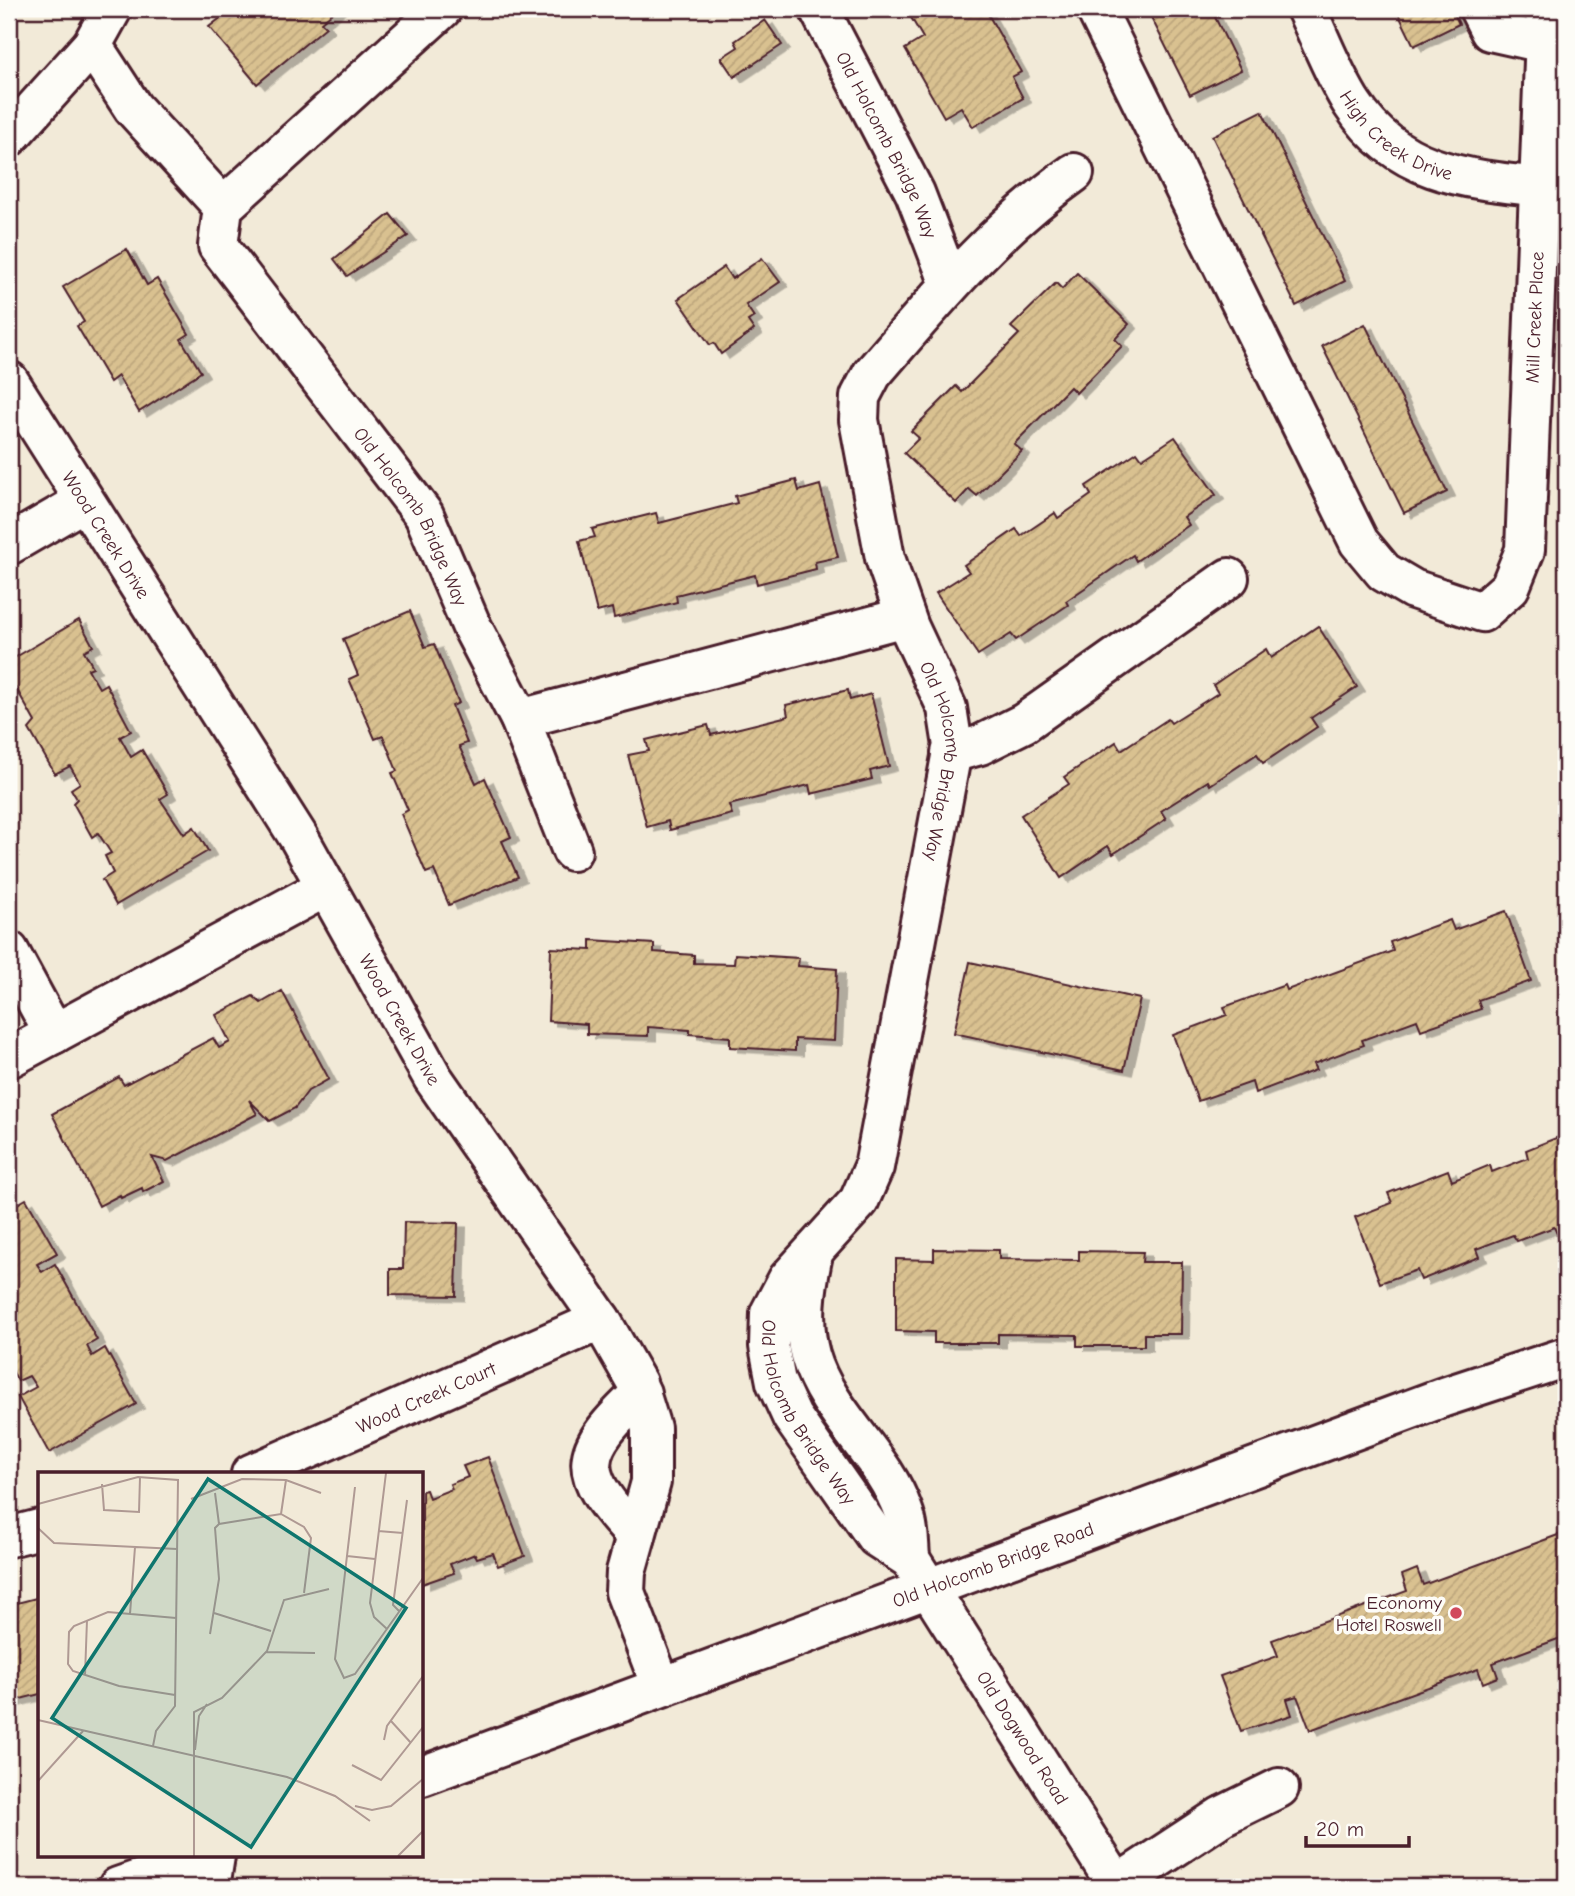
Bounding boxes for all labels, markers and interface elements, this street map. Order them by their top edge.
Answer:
street label: Old Holcomb Bridge Way [831,48,941,242]
street label: High Creek Drive [1335,87,1455,185]
street label: Mill Creek Place [1521,251,1549,384]
street label: Old Holcomb Bridge Way [349,423,472,610]
street label: Wood Creek Drive [57,467,154,603]
street label: Old Holcomb Bridge Way [915,658,964,863]
street label: Wood Creek Drive [354,950,445,1090]
street label: Old Holcomb Bridge Way [757,1319,860,1509]
street label: Wood Creek Court [353,1357,500,1438]
inset map [38,1472,424,1857]
street label: Old Holcomb Bridge Road [890,1518,1097,1613]
place label: Economy Hotel Roswell [1336,1592,1442,1636]
marker: Economy Hotel Roswell [1448,1605,1464,1621]
street label: Old Dogwood Road [972,1667,1073,1809]
scale bar [1306,1805,1409,1849]
text: 20 m [1316,1817,1364,1841]

